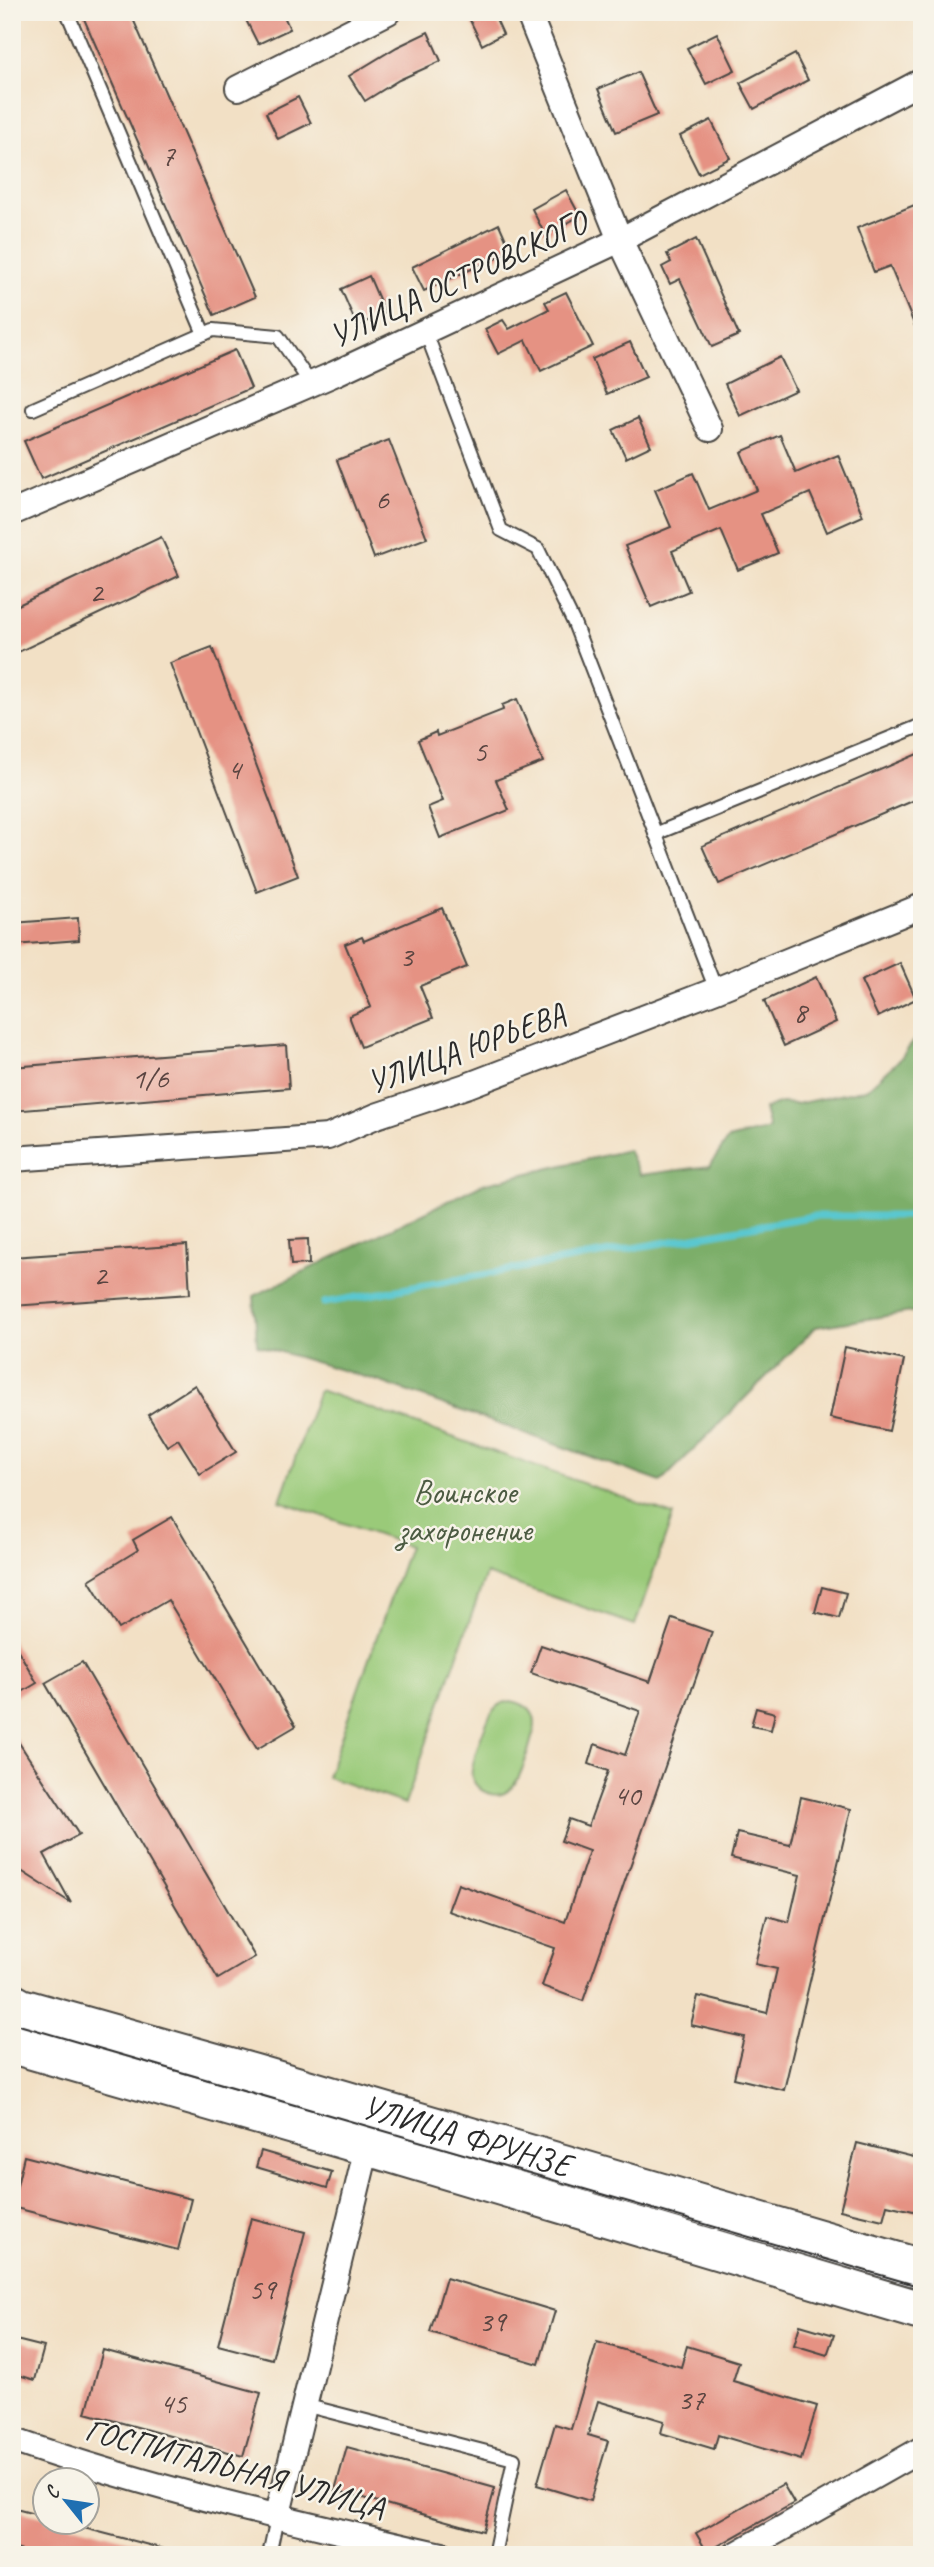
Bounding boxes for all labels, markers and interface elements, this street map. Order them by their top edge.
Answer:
house number: 7 [161,136,176,174]
street label: УЛИЦА ОСТРОВСКОГО [323,199,597,357]
house number: 6 [375,480,390,518]
house number: 2 [89,573,105,611]
house number: 5 [473,732,488,770]
house number: 4 [227,750,243,788]
house number: 3 [399,937,415,975]
street label: УЛИЦА ЮРЬЕВА [361,992,572,1103]
house number: 8 [793,993,809,1031]
house number: 1/6 [132,1059,170,1097]
house number: 2 [93,1256,109,1294]
park label: Воинское захоронение [394,1471,534,1551]
house number: 40 [614,1776,643,1814]
street label: УЛИЦА ФРУНЗЕ [358,2086,580,2187]
house number: 59 [249,2270,278,2308]
house number: 39 [479,2302,508,2340]
house number: 37 [678,2380,706,2418]
house number: 45 [160,2384,188,2422]
street label: ГОСПИТАЛЬНАЯ УЛИЦА [81,2408,391,2529]
north arrow [32,2466,102,2536]
text: С [39,2481,66,2503]

